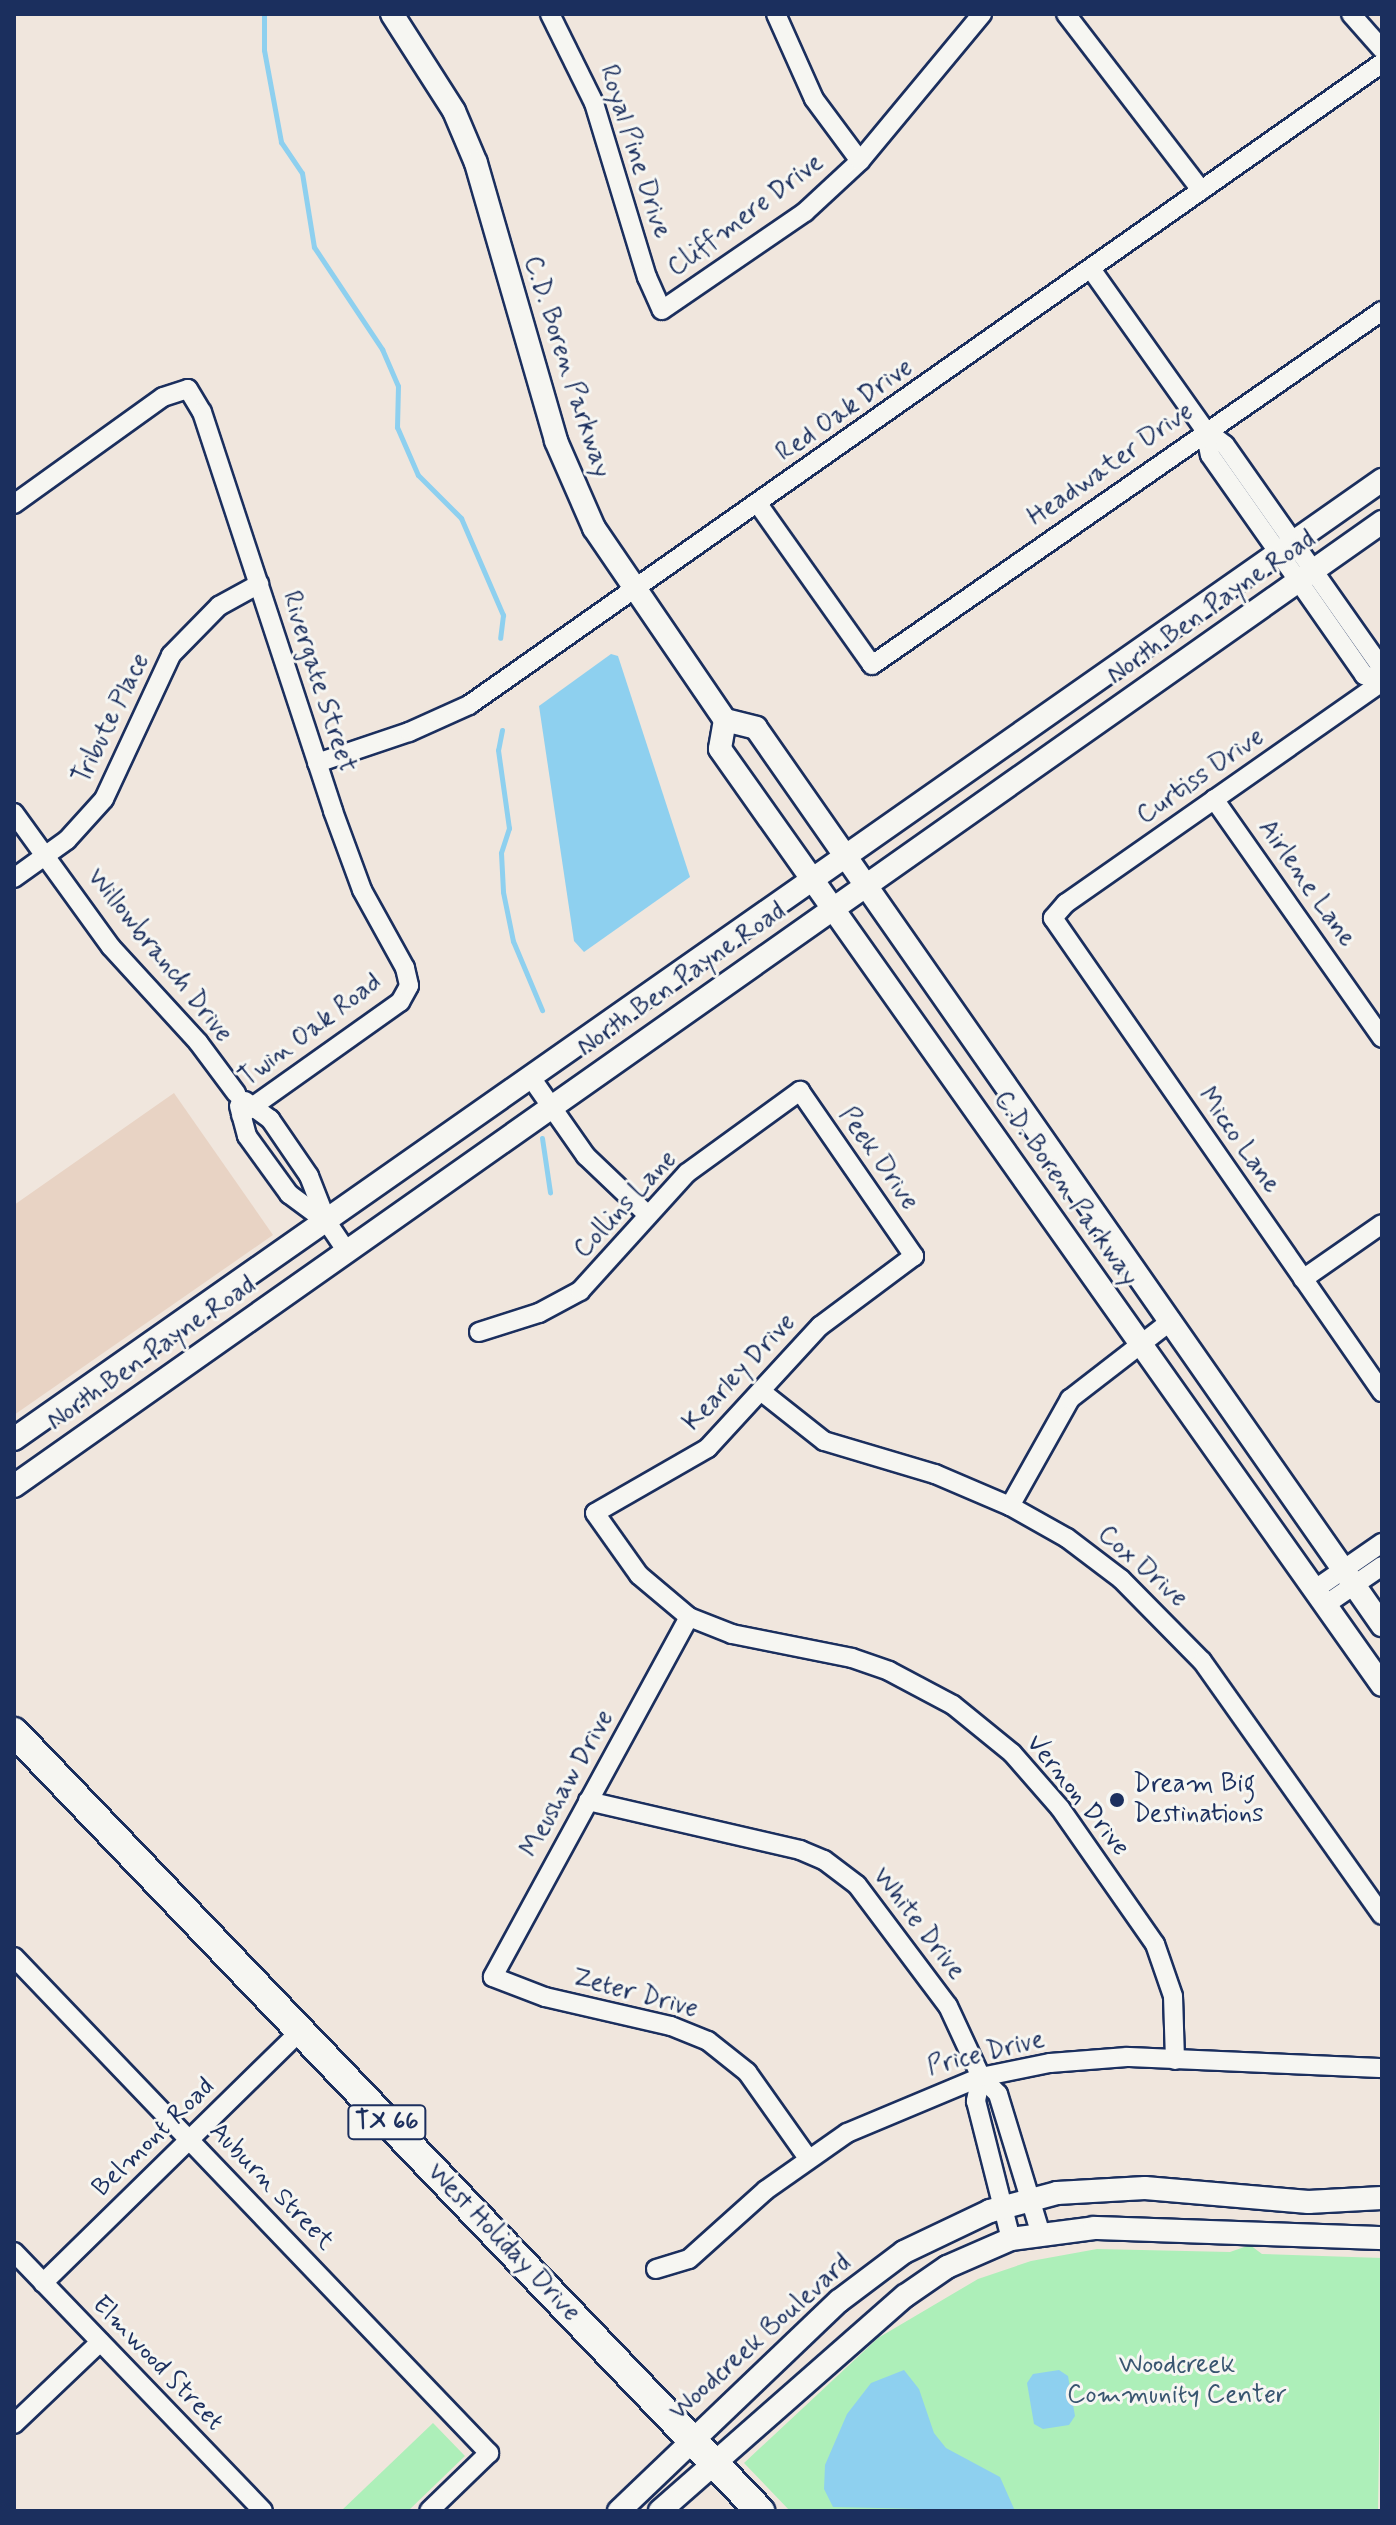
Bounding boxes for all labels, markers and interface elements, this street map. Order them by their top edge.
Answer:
street label: Royal Pine Drive [592,64,676,240]
street label: Cliffmere Drive [663,148,829,284]
street label: C.D. Boren Parkway [516,254,616,480]
street label: Red Oak Drive [772,354,918,468]
street label: Headwater Drive [1023,397,1199,533]
street label: North Ben Payne Road [1100,523,1324,693]
street label: Rivergate Street [274,588,362,776]
street label: Tribute Place [67,648,157,790]
street label: Curtiss Drive [1132,722,1270,832]
street label: Airlene Lane [1250,814,1362,954]
street label: Willowbranch Drive [79,863,239,1049]
street label: North Ben Payne Road [570,895,794,1065]
street label: Twin Oak Road [235,968,387,1094]
street label: Micco Lane [1190,1082,1286,1200]
street label: C.D. Boren Parkway [987,1087,1143,1291]
street label: Peek Drive [832,1102,924,1216]
street label: Collins Lane [567,1144,685,1266]
street label: North Ben Payne Road [40,1269,264,1439]
street label: Kearley Drive [678,1308,802,1438]
street label: Cox Drive [1091,1520,1193,1614]
street label: Meushaw Drive [515,1706,621,1862]
street label: Vernon Drive [1019,1730,1135,1862]
place label: Dream Big Destinations [1133,1769,1264,1830]
marker: Dream Big Destinations [1108,1791,1126,1809]
street label: White Drive [865,1862,971,1986]
street label: Zeter Drive [569,1962,701,2026]
street label: Price Drive [925,2025,1047,2083]
street label: Belmont Road [87,2073,221,2203]
road number: TX 66 [347,2102,427,2142]
street label: Auburn Street [202,2116,340,2258]
street label: West Holiday Drive [420,2158,586,2328]
street label: Woodcreek Boulevard [666,2250,856,2426]
street label: Elmwood Street [83,2288,231,2440]
park label: Woodcreek Community Center [1067,2350,1287,2412]

